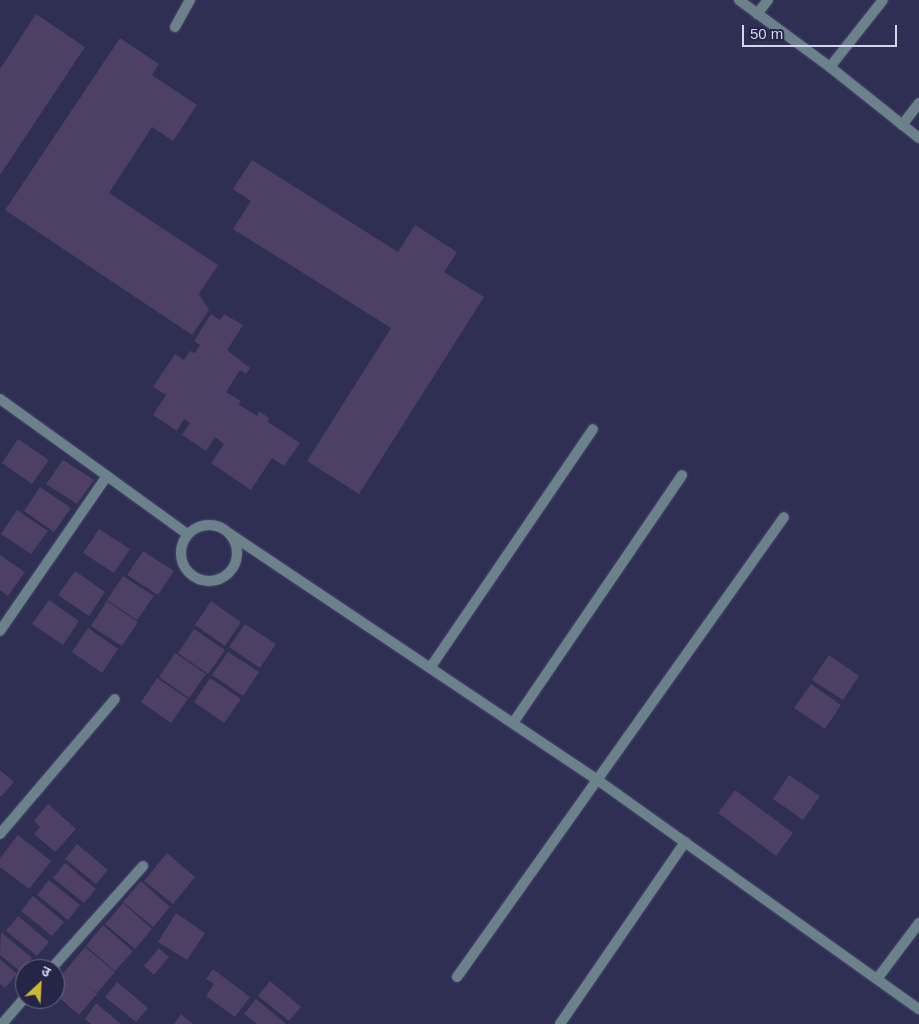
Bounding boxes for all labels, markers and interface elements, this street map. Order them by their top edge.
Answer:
scale bar [744,15,899,47]
text: 50 m [750,25,783,42]
north arrow [15,959,65,1009]
text: उ [39,962,53,980]

